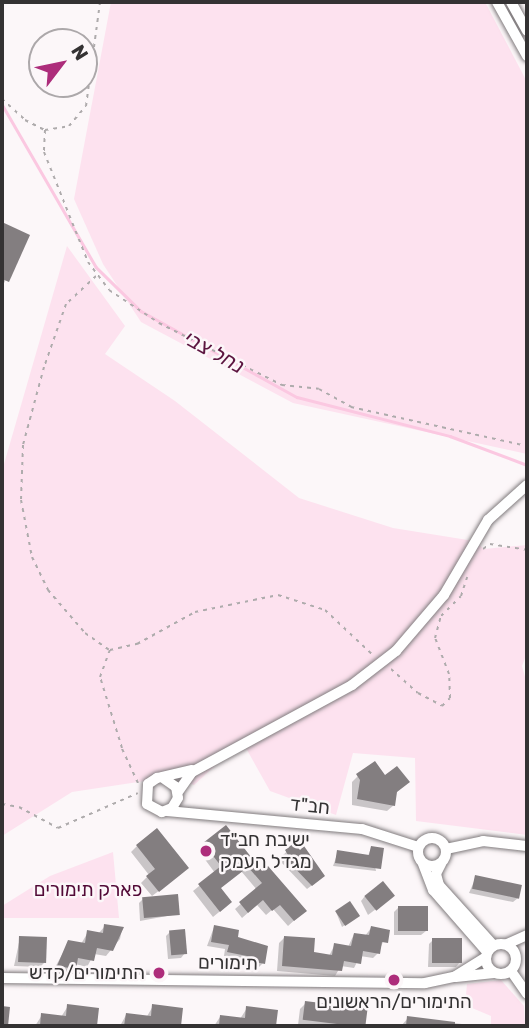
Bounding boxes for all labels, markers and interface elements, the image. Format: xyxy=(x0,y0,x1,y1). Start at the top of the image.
north arrow xyxy=(28,28,98,98)
text: N xyxy=(66,41,93,65)
water label: נחל צבי xyxy=(179,325,249,379)
street label: חב"ד xyxy=(289,793,331,819)
place label: ישיבת חב"ד מגדל העמק xyxy=(220,829,312,873)
marker: ישיבת חב"ד מגדל העמק xyxy=(198,843,214,859)
park label: פארק תימורים xyxy=(34,879,142,901)
street label: תימורים xyxy=(198,951,258,975)
place label: התימורים/קדש xyxy=(29,962,145,984)
marker: התימורים/קדש xyxy=(151,965,167,981)
marker: התימורים/הראשונים xyxy=(386,972,402,988)
place label: התימורים/הראשונים xyxy=(316,991,472,1013)

